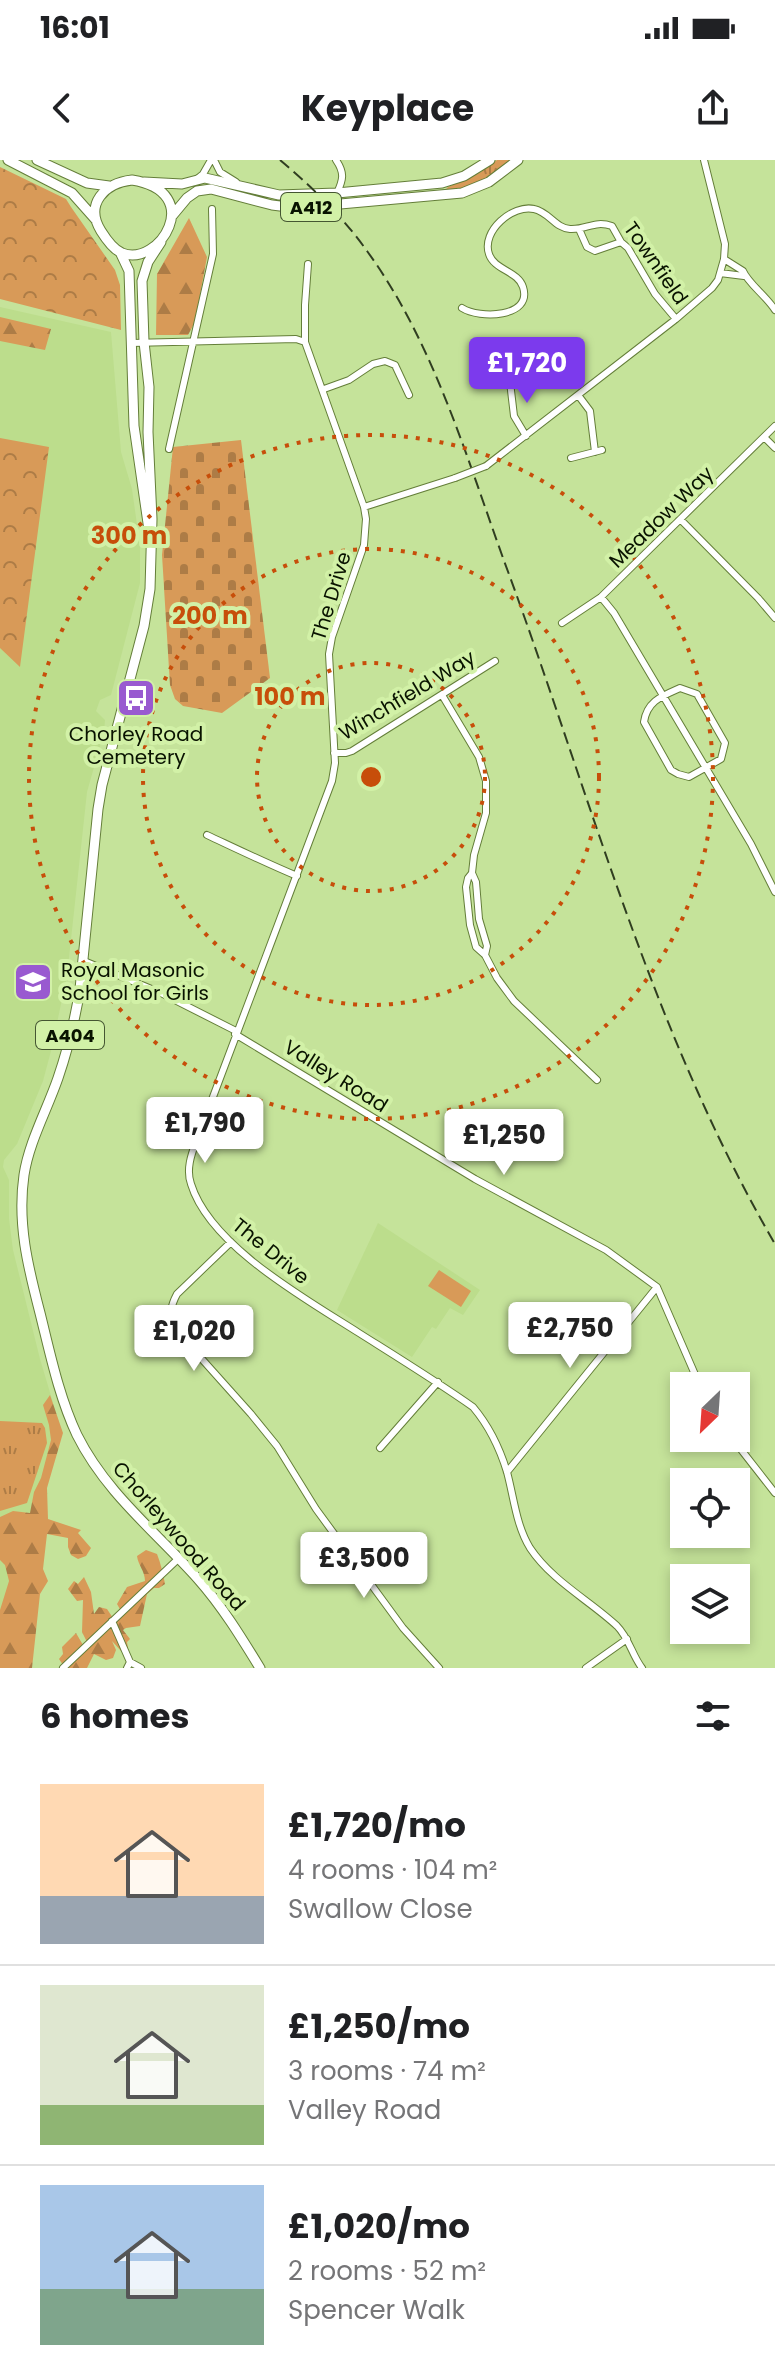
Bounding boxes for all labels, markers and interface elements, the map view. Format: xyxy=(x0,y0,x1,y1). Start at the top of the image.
text: 16:01 xyxy=(40,6,110,49)
text: Keyplace xyxy=(301,83,474,134)
icon: back xyxy=(40,86,84,130)
icon: share xyxy=(691,86,735,130)
road number: A412 xyxy=(281,193,341,221)
street label: Townfield xyxy=(617,216,695,310)
pin: £1,720 xyxy=(462,337,592,405)
text: £1,720 xyxy=(487,345,567,381)
street label: Meadow Way xyxy=(603,460,719,574)
text: 300 m xyxy=(91,519,167,552)
street label: The Drive xyxy=(304,548,358,644)
text: 200 m xyxy=(172,599,248,632)
street label: Winchfield Way xyxy=(334,643,480,747)
bus stop icon: Chorley Road Cemetery xyxy=(115,677,157,719)
text: 100 m xyxy=(255,680,325,713)
place label: Chorley Road Cemetery xyxy=(69,720,203,771)
centre of rings xyxy=(357,763,385,791)
place label: Royal Masonic School for Girls xyxy=(61,956,209,1007)
school or university icon: Royal Masonic School for Girls xyxy=(12,961,54,1003)
road number: A404 xyxy=(36,1021,104,1049)
street label: Valley Road xyxy=(279,1033,393,1119)
pin: £1,790 xyxy=(140,1097,270,1165)
text: £1,790 xyxy=(164,1105,246,1141)
pin: £1,250 xyxy=(439,1109,569,1177)
text: £1,250 xyxy=(462,1117,546,1153)
street label: The Drive xyxy=(227,1211,315,1291)
pin: £2,750 xyxy=(505,1302,635,1370)
pin: £1,020 xyxy=(129,1305,259,1373)
text: £2,750 xyxy=(526,1310,614,1346)
text: £1,020 xyxy=(152,1313,236,1349)
north arrow xyxy=(670,1372,750,1452)
map controls xyxy=(670,1372,750,1644)
street label: Chorleywood Road xyxy=(106,1455,252,1617)
button: locate xyxy=(670,1468,750,1548)
pin: £3,500 xyxy=(299,1532,429,1600)
text: £3,500 xyxy=(318,1540,410,1576)
button: layers xyxy=(670,1564,750,1644)
text: 6 homes xyxy=(40,1692,189,1740)
icon: filters xyxy=(691,1694,735,1738)
text: £1,720/mo xyxy=(288,1801,466,1849)
icon: home xyxy=(104,1816,200,1912)
text: 4 rooms · 104 m² xyxy=(288,1852,497,1888)
text: Swallow Close xyxy=(288,1891,473,1927)
text: £1,250/mo xyxy=(288,2002,470,2050)
icon: home xyxy=(104,2017,200,2113)
text: 3 rooms · 74 m² xyxy=(288,2053,486,2089)
text: Valley Road xyxy=(288,2092,441,2128)
text: £1,020/mo xyxy=(288,2202,470,2250)
icon: home xyxy=(104,2217,200,2313)
text: 2 rooms · 52 m² xyxy=(288,2253,486,2289)
text: Spencer Walk xyxy=(288,2292,465,2328)

